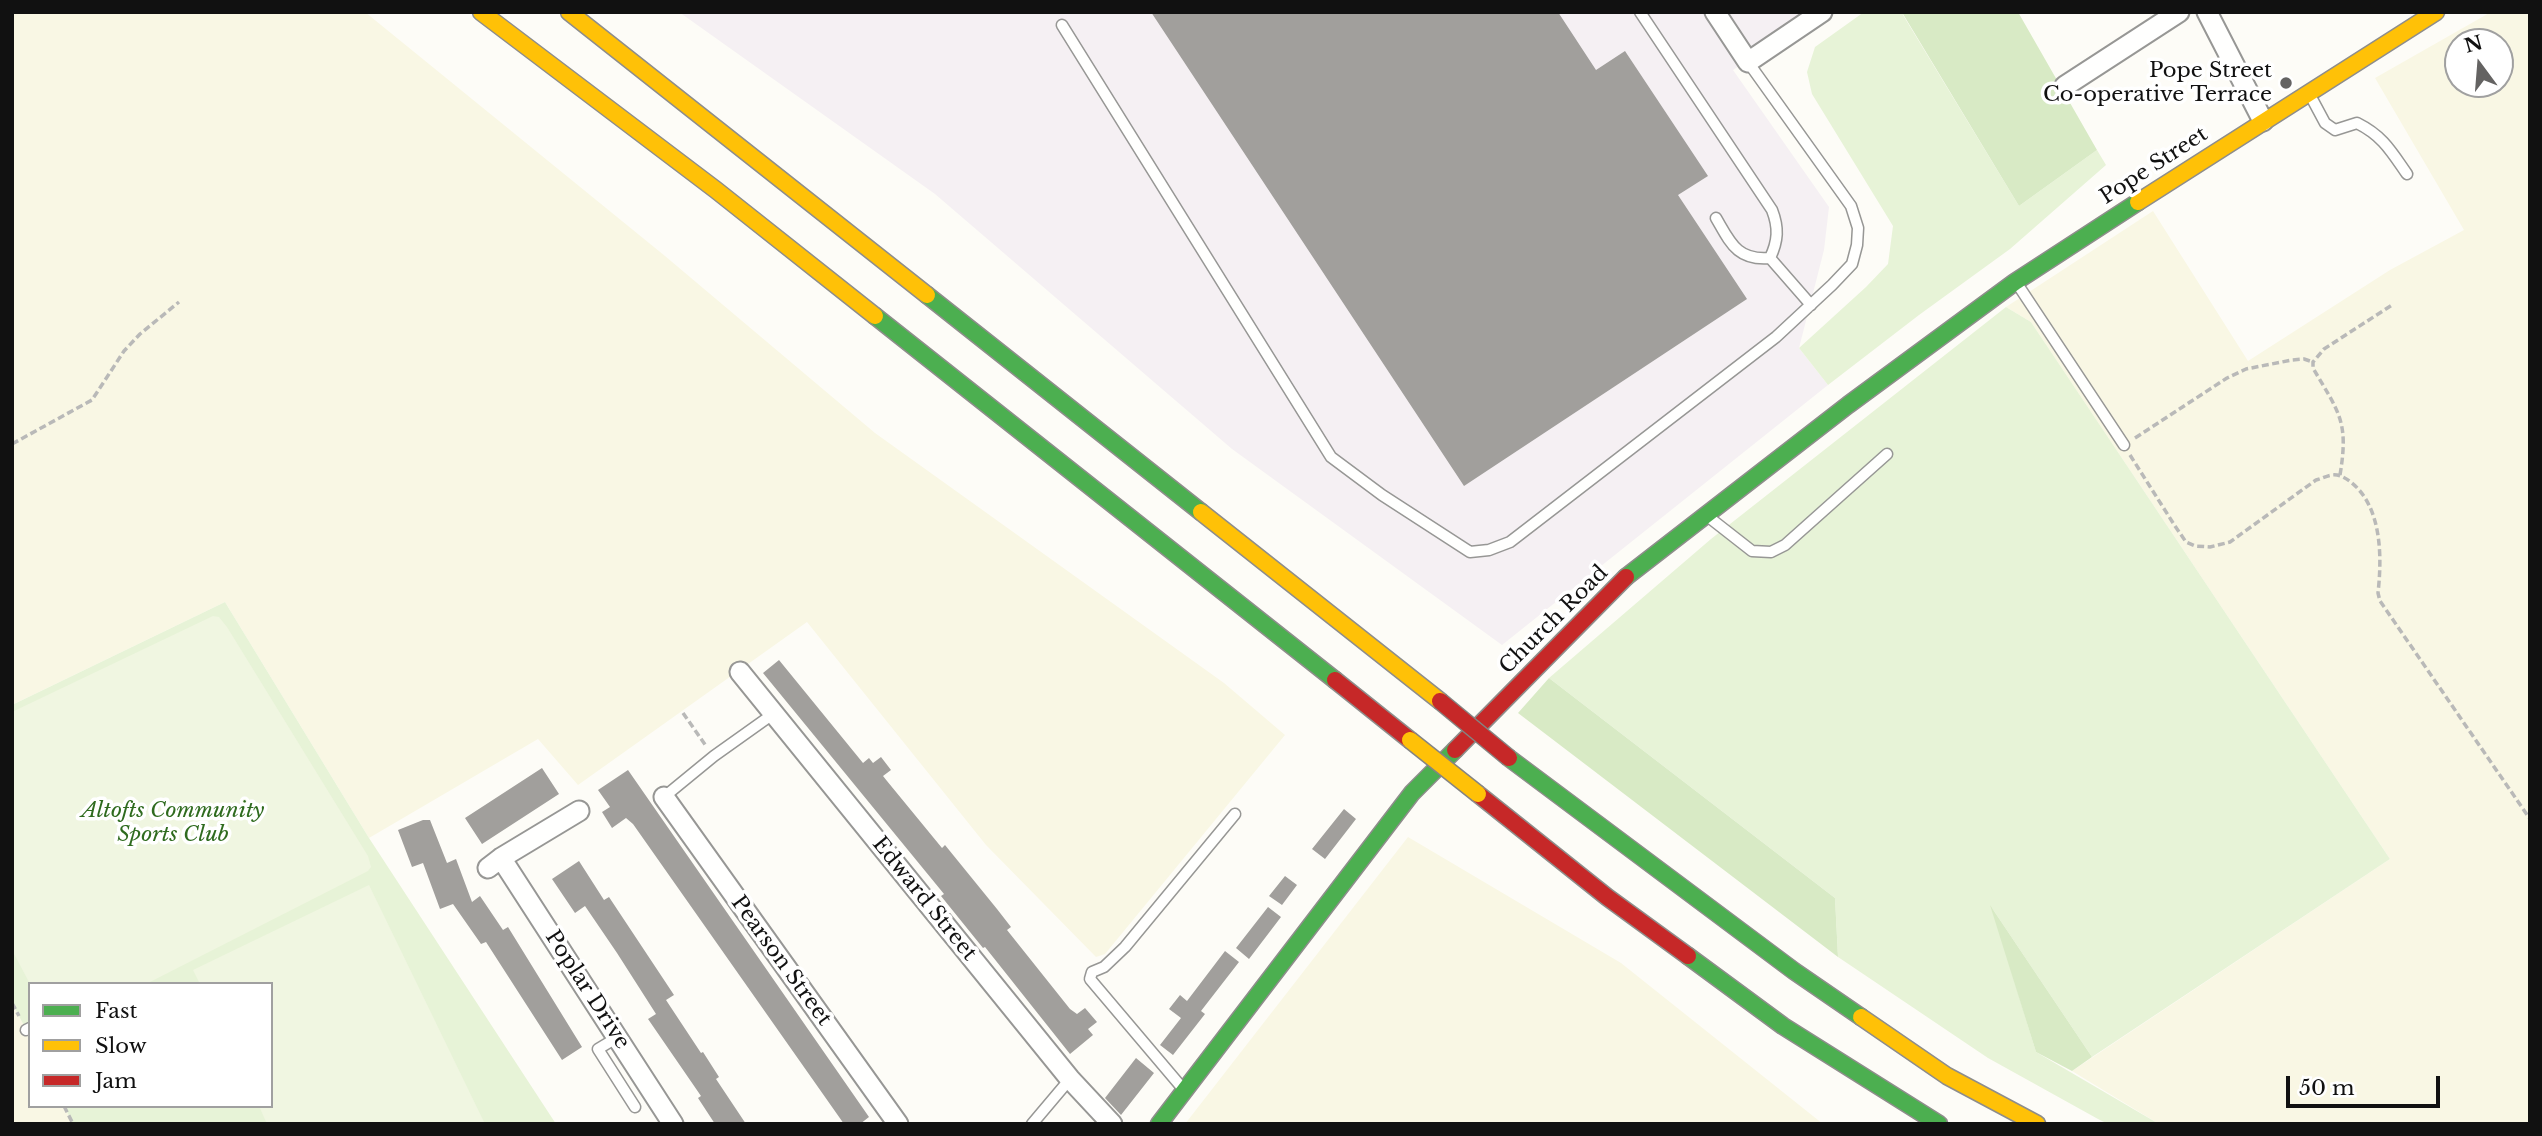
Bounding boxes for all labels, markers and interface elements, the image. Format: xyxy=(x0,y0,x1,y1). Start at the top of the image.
north arrow xyxy=(2444,28,2514,98)
text: N xyxy=(2462,31,2485,58)
place label: Pope Street Co-operative Terrace xyxy=(2043,58,2272,108)
marker: Pope Street Co-operative Terrace xyxy=(2278,75,2294,91)
street label: Pope Street xyxy=(2096,122,2212,210)
street label: Church Road xyxy=(1495,561,1613,679)
park label: Altofts Community Sports Club xyxy=(82,798,264,848)
street label: Edward Street xyxy=(866,832,982,966)
street label: Pearson Street xyxy=(725,891,837,1031)
street label: Poplar Drive xyxy=(539,926,635,1054)
legend xyxy=(28,982,273,1108)
text: Fast xyxy=(95,998,137,1024)
text: Slow xyxy=(95,1033,147,1059)
scale bar xyxy=(2290,1062,2444,1106)
text: Jam xyxy=(95,1068,137,1094)
text: 50 m xyxy=(2299,1075,2354,1101)

